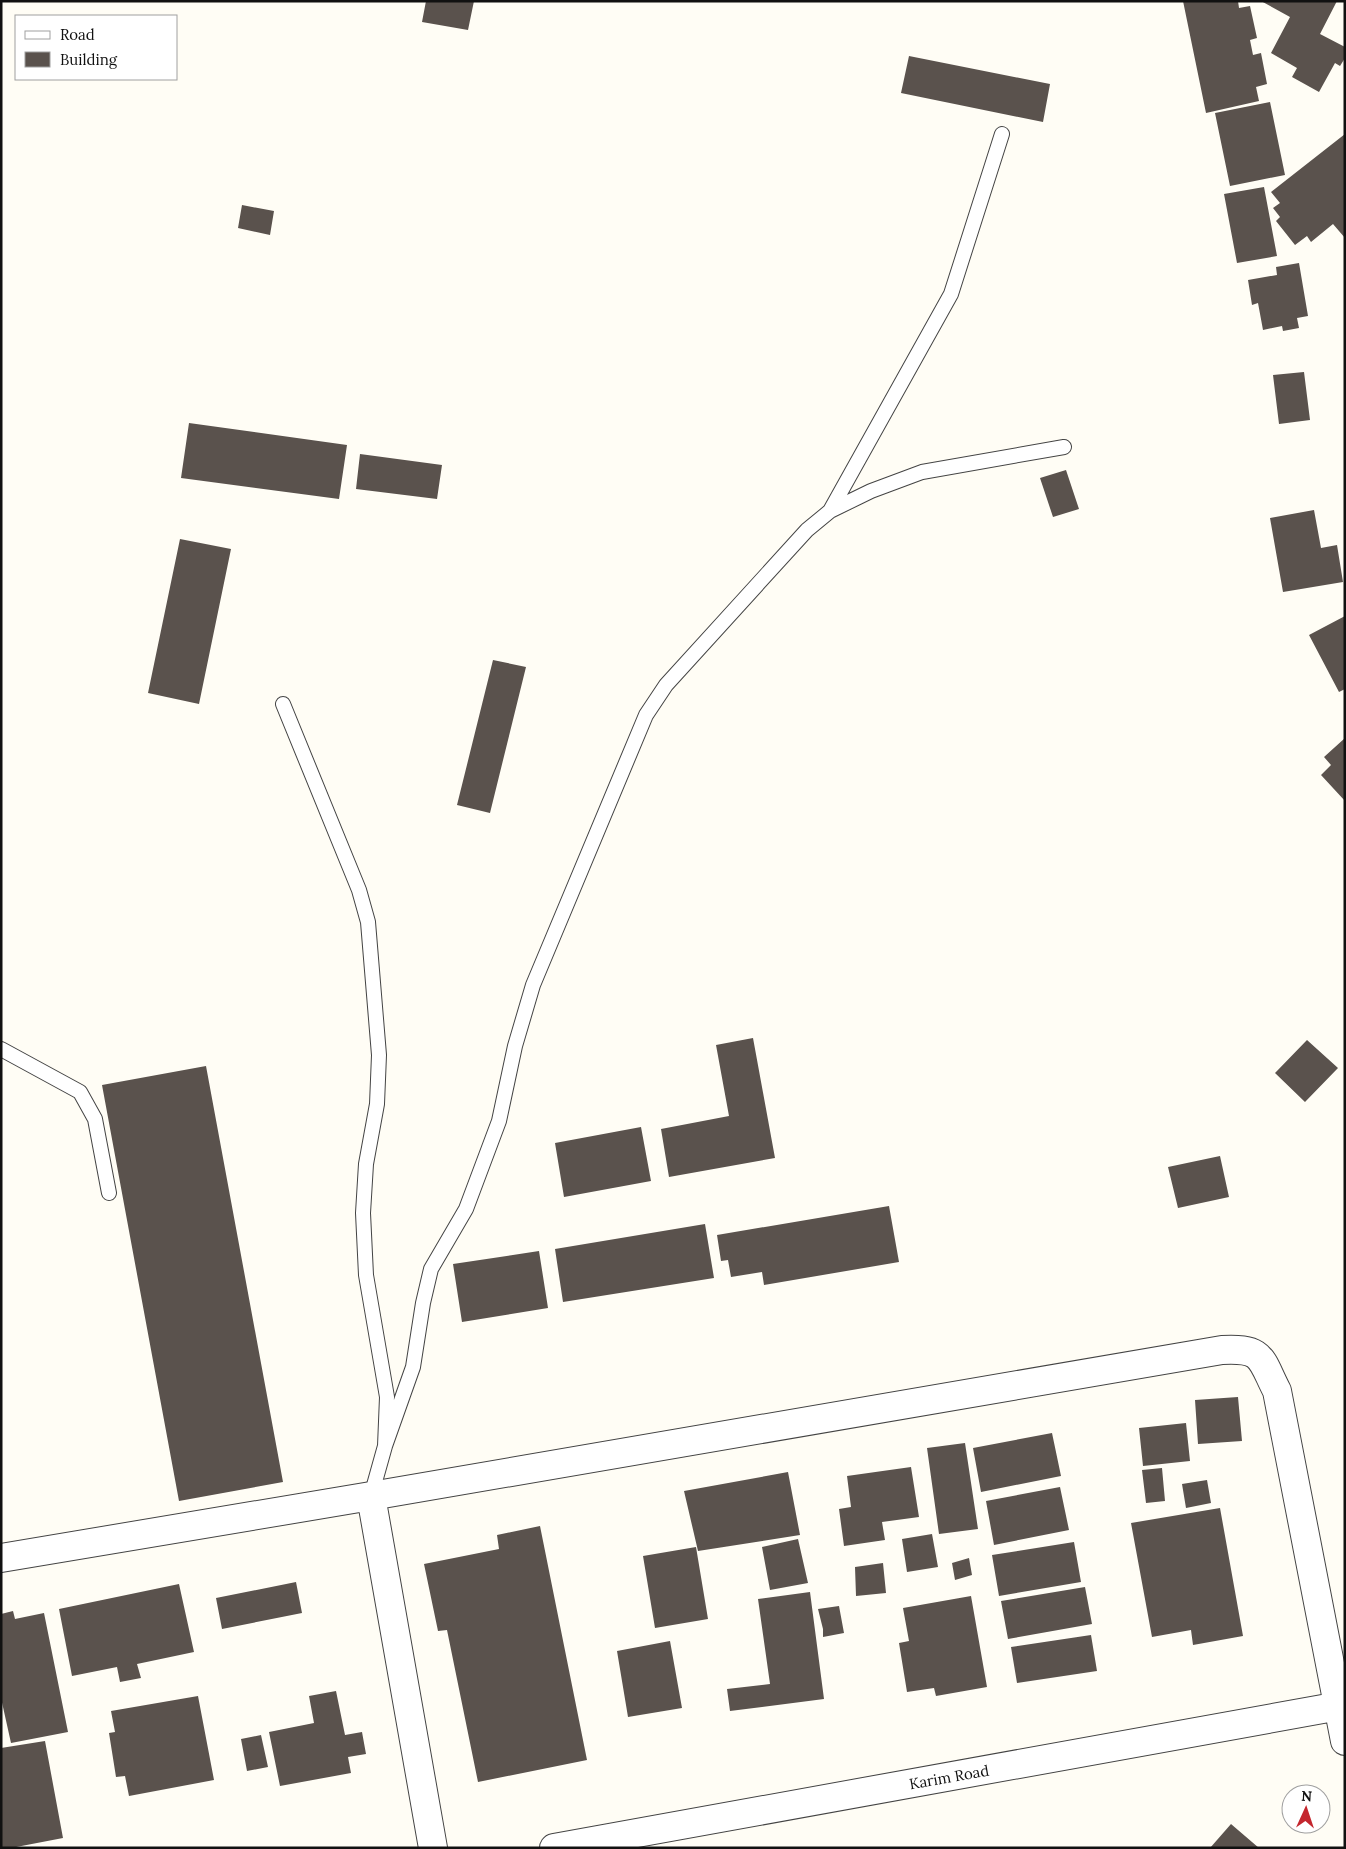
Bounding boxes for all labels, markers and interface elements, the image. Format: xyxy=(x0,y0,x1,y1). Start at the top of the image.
legend xyxy=(15,15,178,80)
text: Road xyxy=(60,25,95,44)
text: Building xyxy=(60,50,118,69)
street label: Karim Road xyxy=(908,1761,990,1793)
north arrow xyxy=(1281,1784,1331,1834)
text: N xyxy=(1301,1787,1313,1805)

